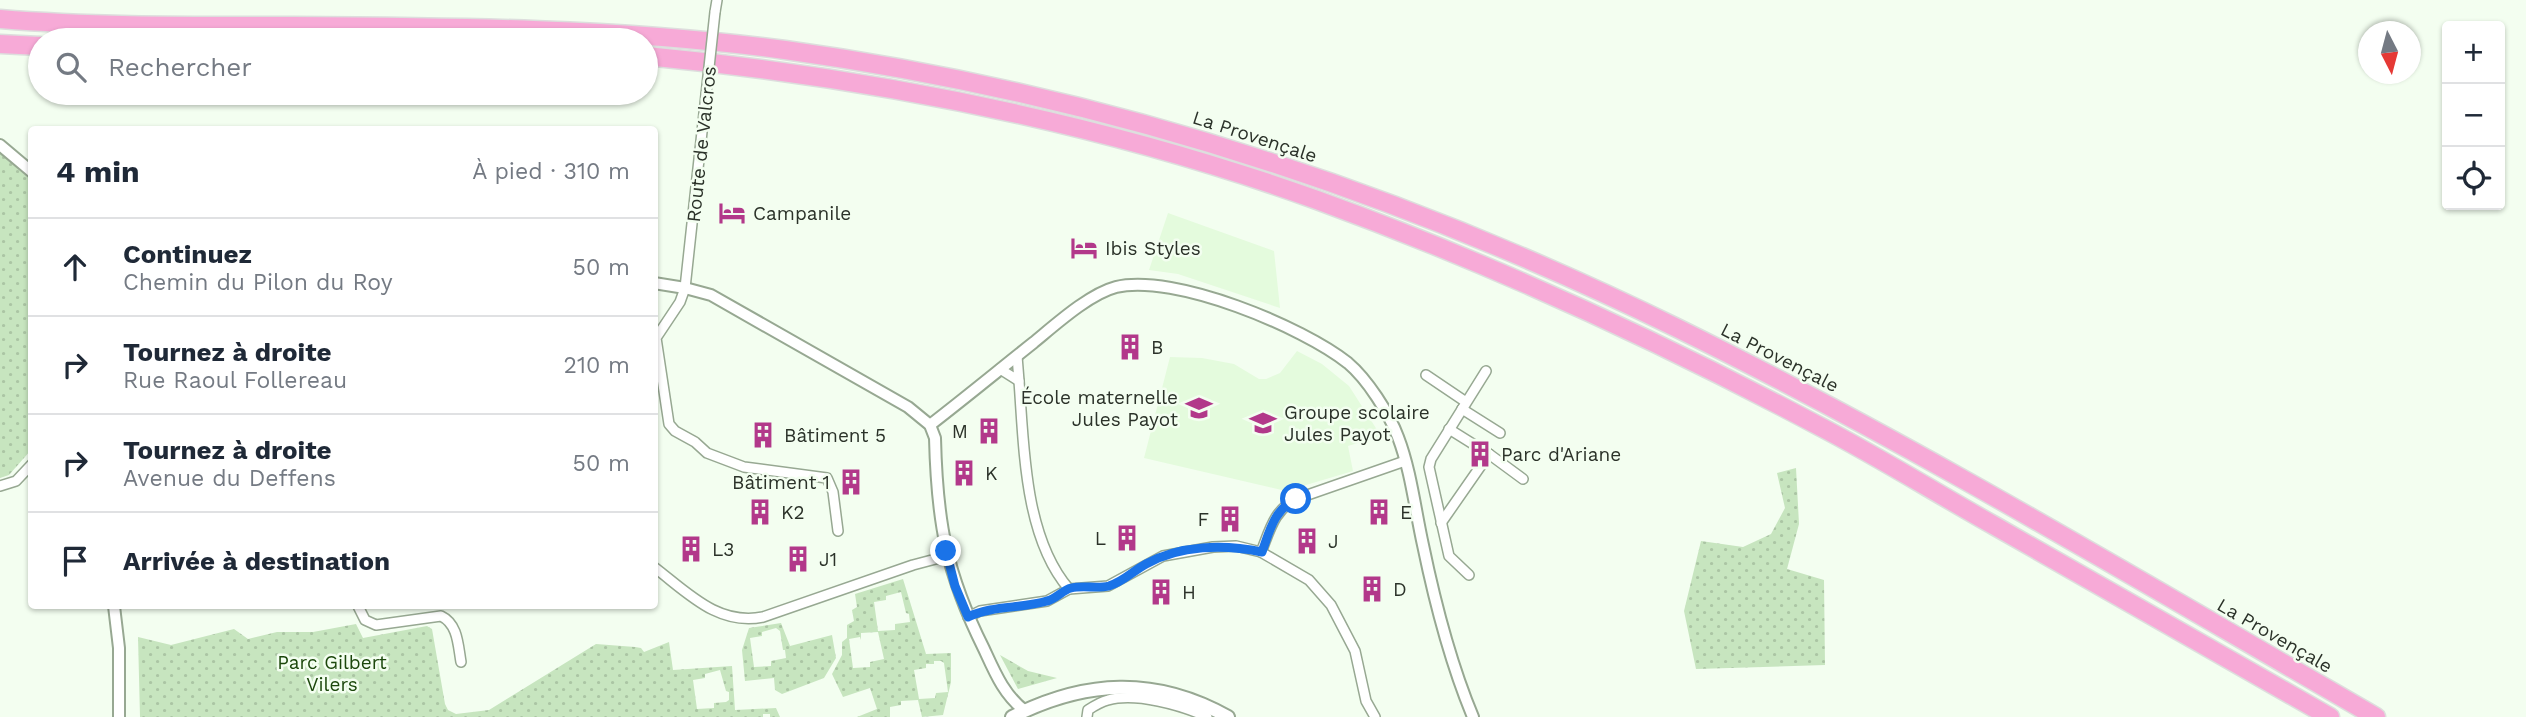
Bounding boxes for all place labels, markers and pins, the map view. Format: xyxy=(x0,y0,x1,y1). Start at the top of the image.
hotel icon: Campanile xyxy=(717,198,747,228)
place label: Campanile xyxy=(753,202,851,225)
hotel icon: Ibis Styles xyxy=(1069,233,1099,263)
place label: Ibis Styles xyxy=(1105,237,1201,260)
building icon: B xyxy=(1115,332,1145,362)
place label: B xyxy=(1151,336,1163,359)
place label: École maternelle Jules Payot xyxy=(1020,386,1178,431)
school or university icon: École maternelle Jules Payot xyxy=(1184,393,1214,423)
place label: Groupe scolaire Jules Payot xyxy=(1284,401,1430,446)
school or university icon: Groupe scolaire Jules Payot xyxy=(1248,408,1278,438)
building icon: M xyxy=(974,416,1004,446)
building icon: Bâtiment 5 xyxy=(748,420,778,450)
place label: M xyxy=(952,420,968,443)
place label: Bâtiment 5 xyxy=(784,424,886,447)
building icon: Parc d'Ariane xyxy=(1465,439,1495,469)
place label: Parc d'Ariane xyxy=(1501,443,1621,466)
building icon: K xyxy=(949,458,979,488)
place label: K xyxy=(985,462,997,485)
building icon: Bâtiment 1 xyxy=(836,467,866,497)
place label: Bâtiment 1 xyxy=(732,471,830,494)
building icon: K2 xyxy=(745,497,775,527)
building icon: E xyxy=(1364,497,1394,527)
place label: K2 xyxy=(781,501,805,524)
place label: E xyxy=(1400,501,1412,524)
building icon: F xyxy=(1215,504,1245,534)
place label: F xyxy=(1197,508,1209,531)
building icon: L xyxy=(1112,523,1142,553)
building icon: J xyxy=(1292,526,1322,556)
place label: L xyxy=(1095,527,1106,550)
place label: J xyxy=(1328,530,1339,553)
building icon: L3 xyxy=(676,534,706,564)
place label: L3 xyxy=(712,538,734,561)
building icon: J1 xyxy=(783,544,813,574)
place label: J1 xyxy=(819,548,837,571)
building icon: D xyxy=(1357,574,1387,604)
building icon: H xyxy=(1146,577,1176,607)
place label: D xyxy=(1393,578,1407,601)
place label: H xyxy=(1182,581,1196,604)

